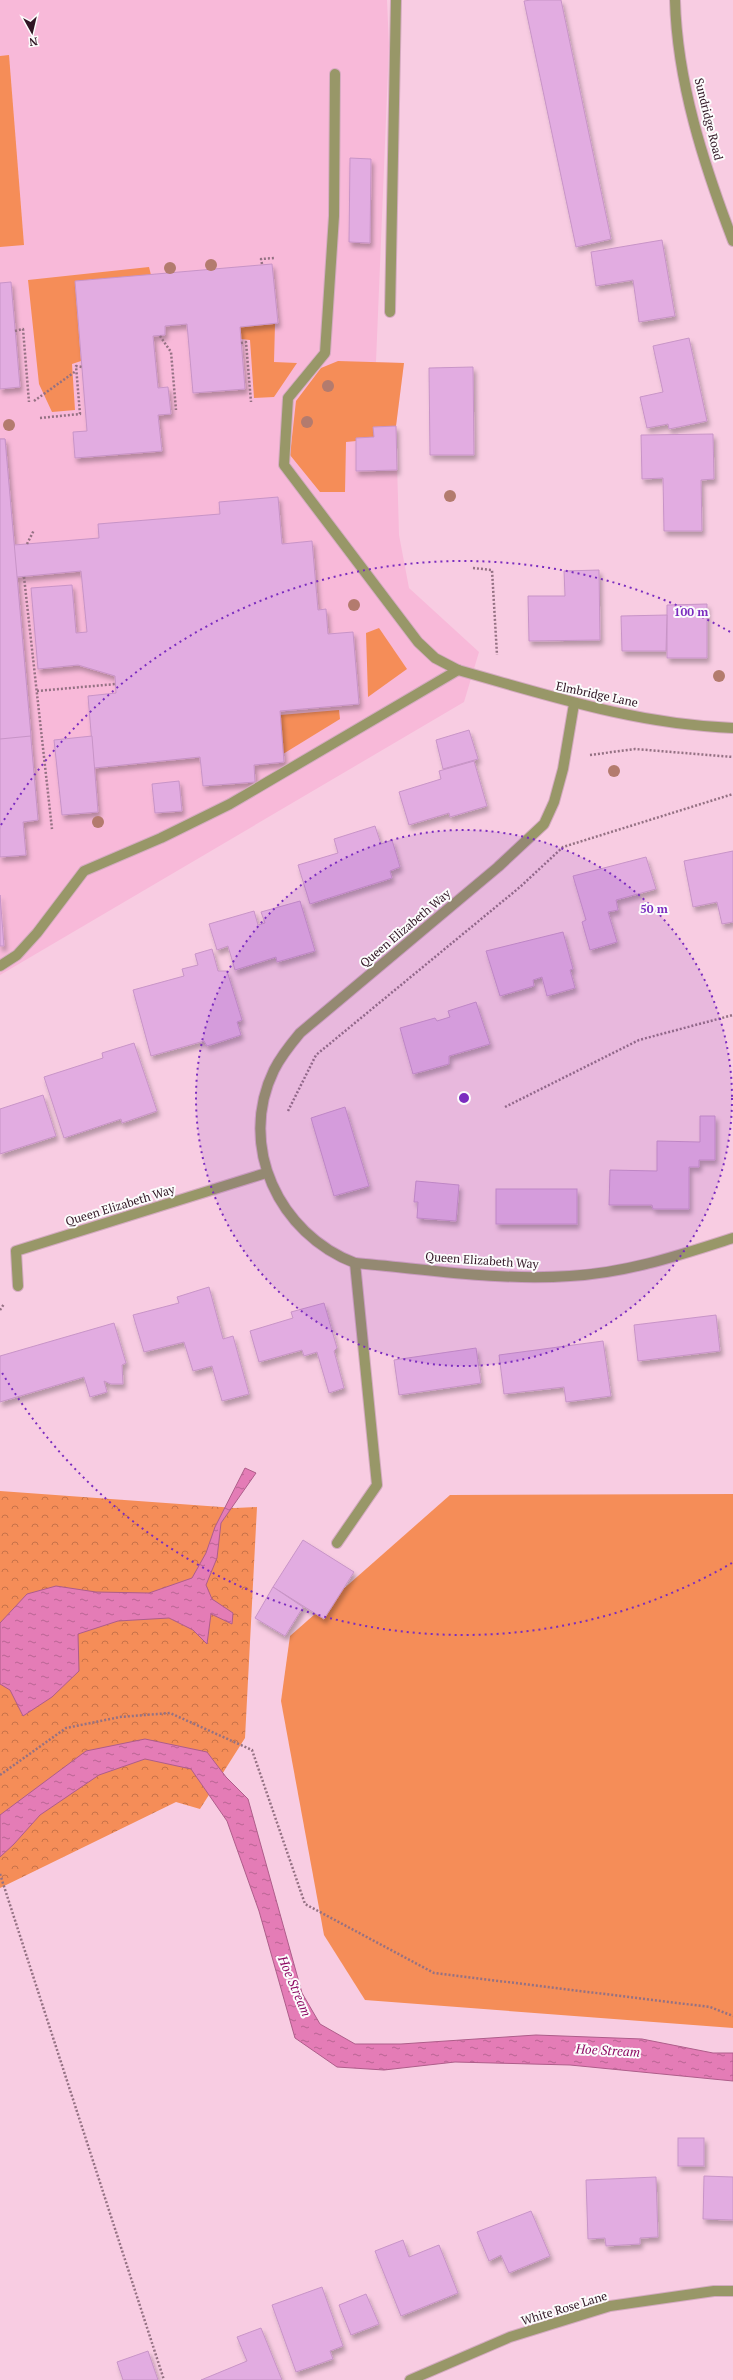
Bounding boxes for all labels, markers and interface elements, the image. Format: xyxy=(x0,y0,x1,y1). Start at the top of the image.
north arrow xyxy=(12,12,52,52)
text: N xyxy=(28,34,38,50)
street label: Sundridge Road xyxy=(692,76,727,162)
text: 100 m xyxy=(674,604,708,619)
street label: Elmbridge Lane xyxy=(555,678,639,710)
street label: Queen Elizabeth Way xyxy=(357,885,454,970)
text: 50 m xyxy=(640,901,668,916)
centre of rings xyxy=(457,1091,471,1105)
street label: Queen Elizabeth Way xyxy=(64,1181,177,1229)
street label: Queen Elizabeth Way xyxy=(425,1249,540,1272)
water label: Hoe Stream xyxy=(274,1952,316,2019)
water label: Hoe Stream xyxy=(574,2039,641,2061)
street label: White Rose Lane xyxy=(519,2288,609,2328)

